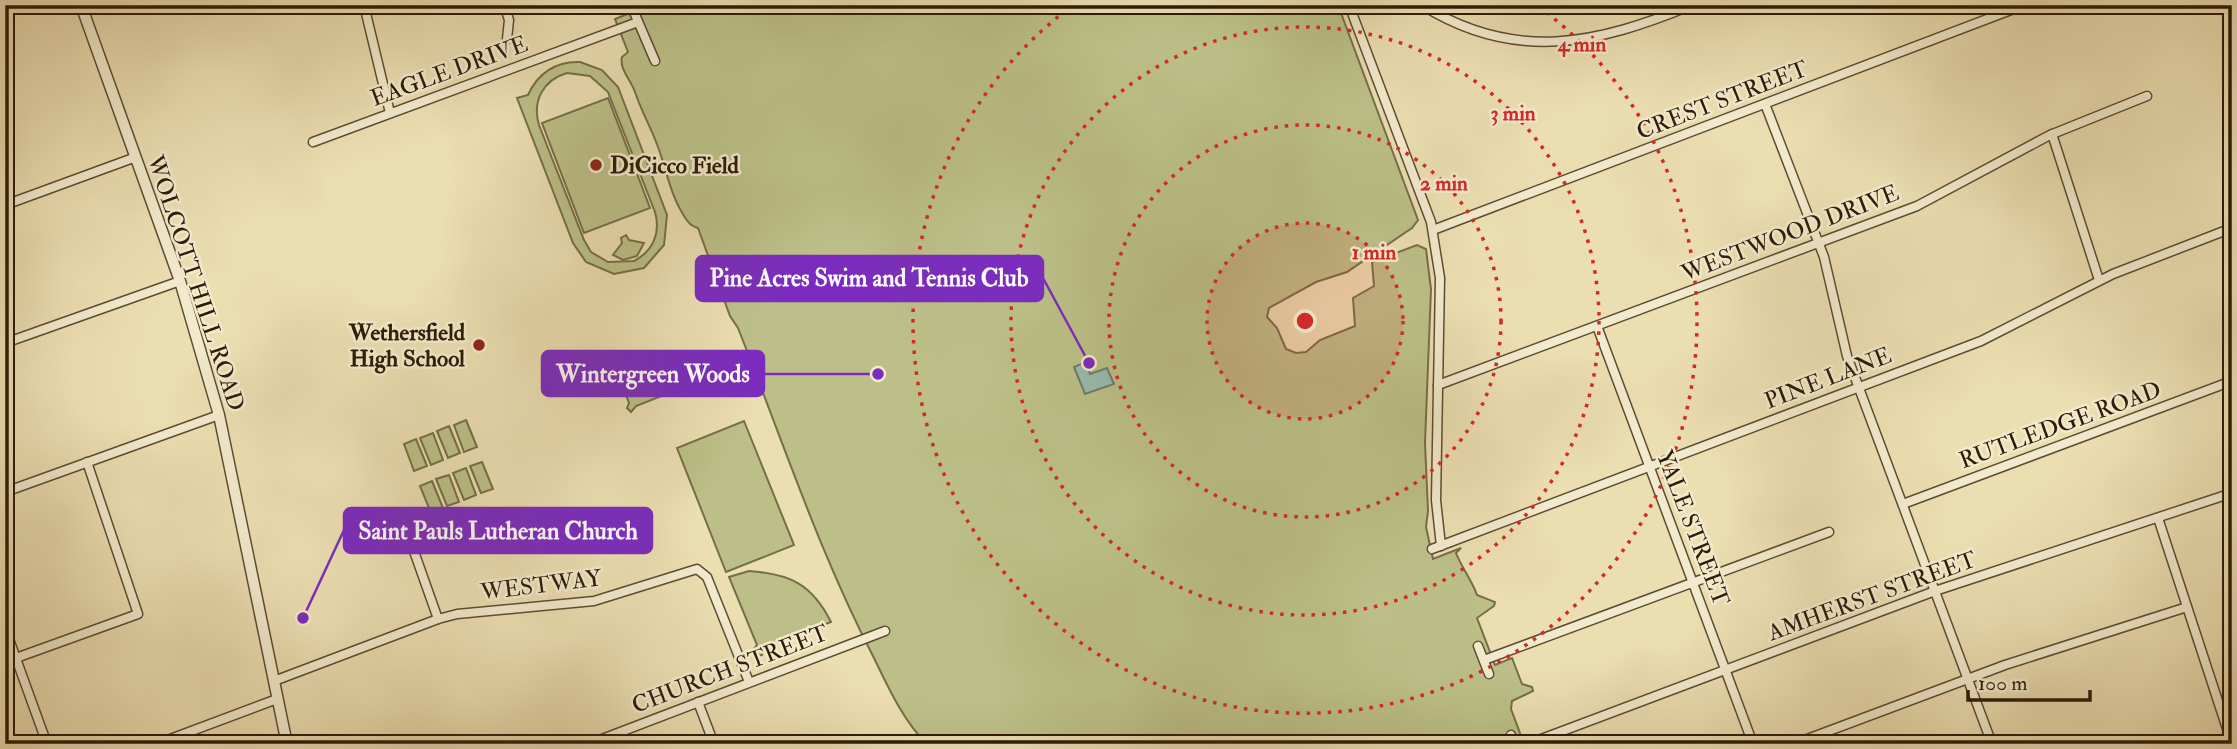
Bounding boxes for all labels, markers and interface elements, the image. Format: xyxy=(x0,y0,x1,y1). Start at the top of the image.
street label: EAGLE DRIVE xyxy=(366,29,532,113)
text: 4 min xyxy=(1557,31,1606,58)
street label: CREST STREET xyxy=(1632,54,1812,146)
text: 3 min xyxy=(1490,100,1536,127)
street label: WOLCOTT HILL ROAD xyxy=(141,151,251,415)
place label: DiCicco Field xyxy=(610,151,739,180)
marker: DiCicco Field xyxy=(588,157,604,173)
text: 2 min xyxy=(1420,170,1468,197)
street label: WESTWOOD DRIVE xyxy=(1676,178,1903,288)
text: 1 min xyxy=(1352,239,1396,266)
callout: Pine Acres Swim and Tennis Club xyxy=(696,256,1043,301)
text: Pine Acres Swim and Tennis Club xyxy=(710,263,1029,294)
centre of rings xyxy=(1293,309,1317,333)
place label: Wethersfield High School xyxy=(348,318,466,374)
marker: Wethersfield High School xyxy=(471,337,487,353)
street label: PINE LANE xyxy=(1760,341,1896,415)
callout: Wintergreen Woods xyxy=(542,351,764,396)
text: Wintergreen Woods xyxy=(555,359,750,390)
street label: RUTLEDGE ROAD xyxy=(1955,375,2165,475)
street label: YALE STREET xyxy=(1650,446,1736,610)
callout: Saint Pauls Lutheran Church xyxy=(344,508,652,553)
text: Saint Pauls Lutheran Church xyxy=(358,516,638,547)
street label: AMHERST STREET xyxy=(1763,545,1980,648)
street label: WESTWAY xyxy=(478,563,604,607)
street label: CHURCH STREET xyxy=(628,618,832,720)
scale bar xyxy=(1968,658,2090,702)
text: 100 m xyxy=(1978,670,2028,697)

